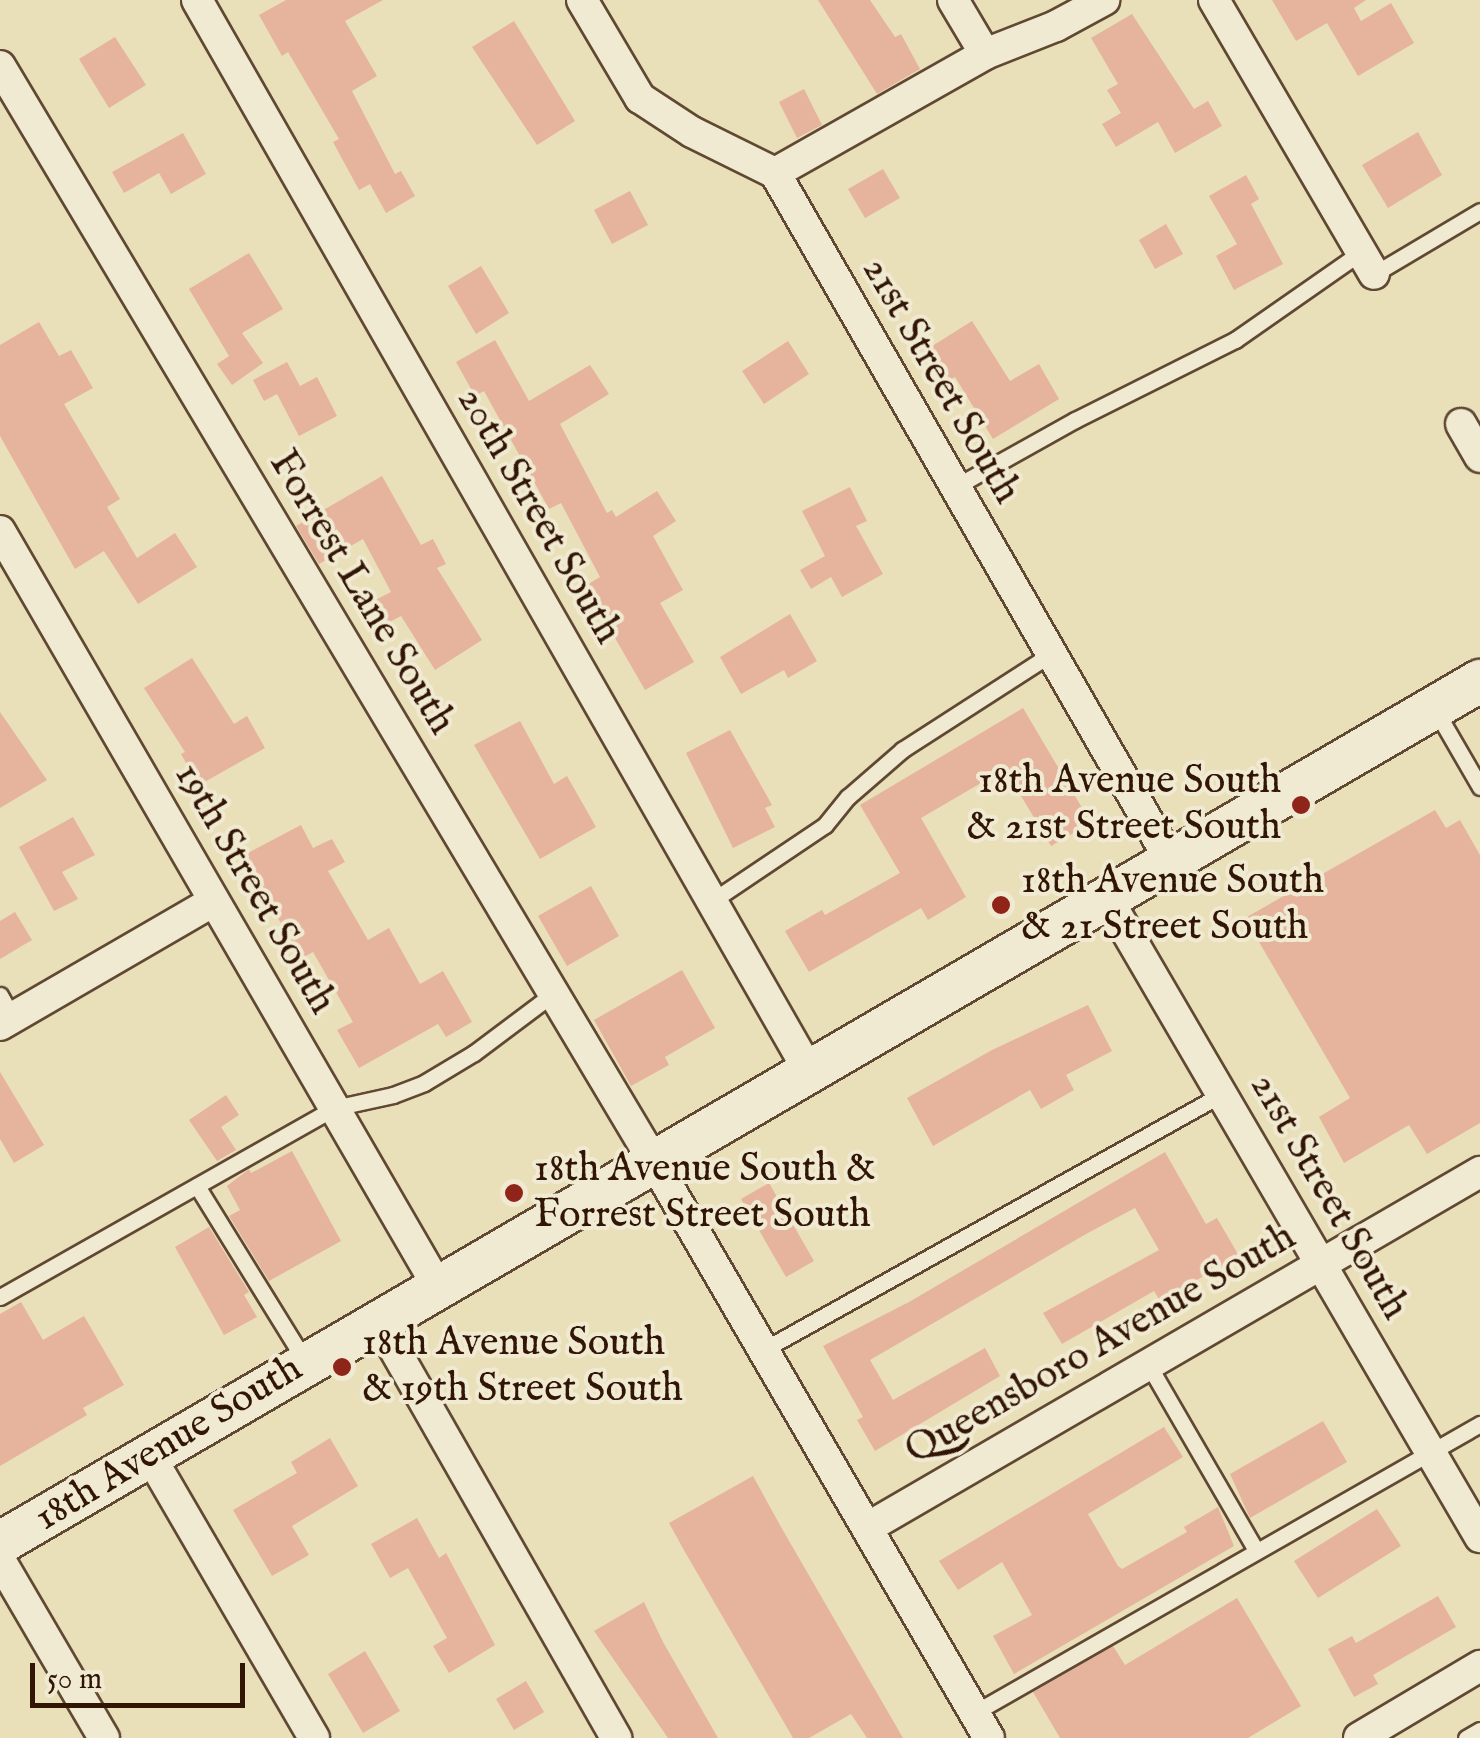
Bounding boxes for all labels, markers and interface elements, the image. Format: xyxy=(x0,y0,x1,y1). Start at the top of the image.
street label: 21st Street South xyxy=(850,249,1030,513)
street label: 20th Street South xyxy=(445,379,631,653)
street label: Forrest Lane South xyxy=(257,442,465,744)
street label: 19th Street South xyxy=(163,755,345,1023)
place label: 18th Avenue South & 21st Street South xyxy=(966,758,1281,852)
marker: 18th Avenue South & 21st Street South xyxy=(1290,794,1312,816)
place label: 18th Avenue South & 21 Street South xyxy=(1021,858,1324,952)
marker: 18th Avenue South & 21 Street South xyxy=(990,894,1012,916)
street label: 21st Street South xyxy=(1238,1065,1418,1329)
place label: 18th Avenue South & Forrest Street South xyxy=(534,1146,876,1240)
marker: 18th Avenue South & Forrest Street South xyxy=(503,1182,525,1204)
street label: Queensboro Avenue South xyxy=(898,1214,1304,1476)
place label: 18th Avenue South & 19th Street South xyxy=(362,1320,683,1414)
street label: 18th Avenue South xyxy=(27,1345,311,1543)
marker: 18th Avenue South & 19th Street South xyxy=(331,1356,353,1378)
scale bar xyxy=(35,1643,250,1705)
text: 50 m xyxy=(47,1661,102,1699)

